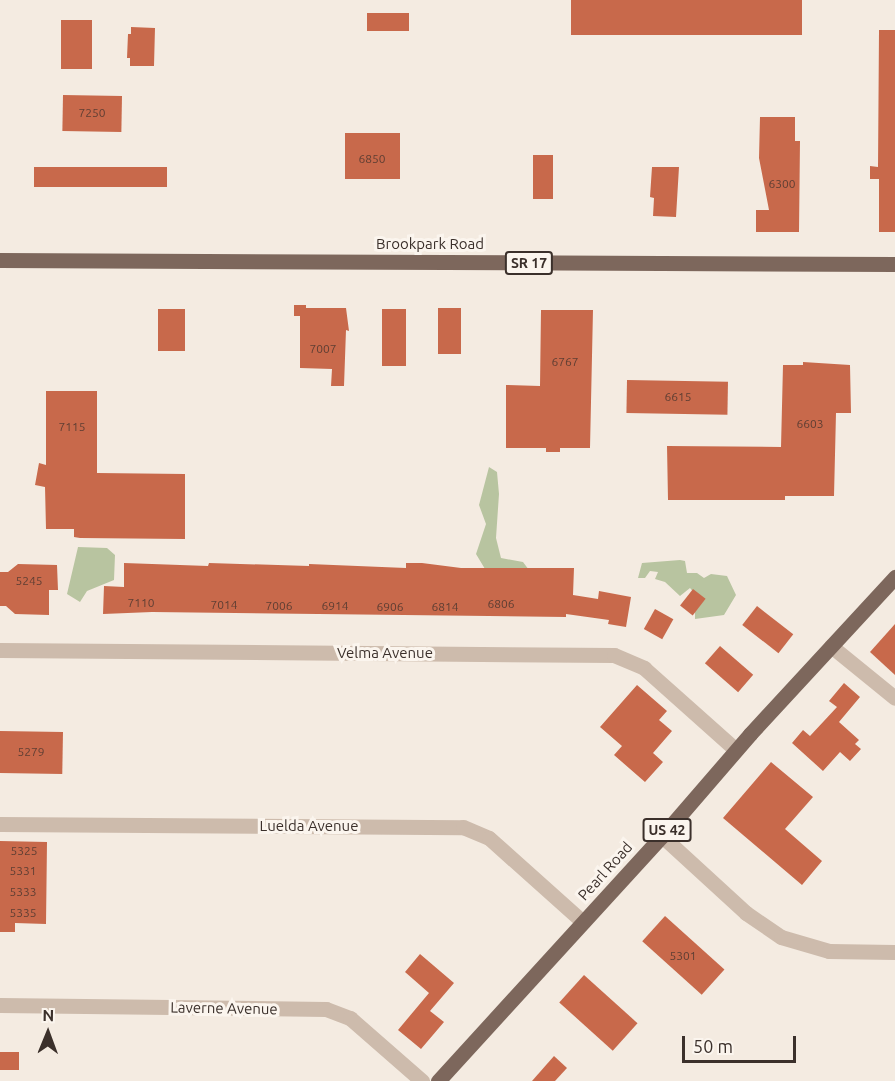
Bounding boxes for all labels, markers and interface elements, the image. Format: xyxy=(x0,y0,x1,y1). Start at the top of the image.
house number: 7250 xyxy=(78,106,106,120)
house number: 6850 xyxy=(358,152,386,166)
house number: 6300 xyxy=(768,177,796,191)
street label: Brookpark Road xyxy=(376,235,484,253)
road number: SR 17 xyxy=(504,252,554,274)
house number: 7007 xyxy=(309,342,337,356)
house number: 6767 xyxy=(551,355,579,369)
house number: 6615 xyxy=(664,390,692,404)
house number: 6603 xyxy=(796,417,824,431)
house number: 7115 xyxy=(58,420,86,434)
house number: 5245 xyxy=(15,574,43,588)
house number: 7110 xyxy=(127,596,155,610)
house number: 6806 xyxy=(487,597,515,611)
house number: 7014 xyxy=(210,598,238,612)
house number: 7006 xyxy=(265,599,293,613)
house number: 6914 xyxy=(321,599,349,613)
house number: 6906 xyxy=(376,600,404,614)
house number: 6814 xyxy=(431,600,459,614)
street label: Velma Avenue xyxy=(337,644,433,662)
house number: 5279 xyxy=(17,745,45,759)
street label: Luelda Avenue xyxy=(260,817,358,835)
road number: US 42 xyxy=(642,819,692,841)
street label: Pearl Road xyxy=(574,838,636,904)
house number: 5325 xyxy=(10,844,38,858)
house number: 5331 xyxy=(9,864,37,878)
house number: 5333 xyxy=(9,885,37,899)
house number: 5335 xyxy=(9,906,37,920)
house number: 5301 xyxy=(669,949,697,963)
street label: Laverne Avenue xyxy=(170,998,278,1018)
north arrow xyxy=(18,1003,78,1063)
text: N xyxy=(42,1006,54,1024)
scale bar xyxy=(685,1024,799,1062)
text: 50 m xyxy=(693,1036,733,1056)

